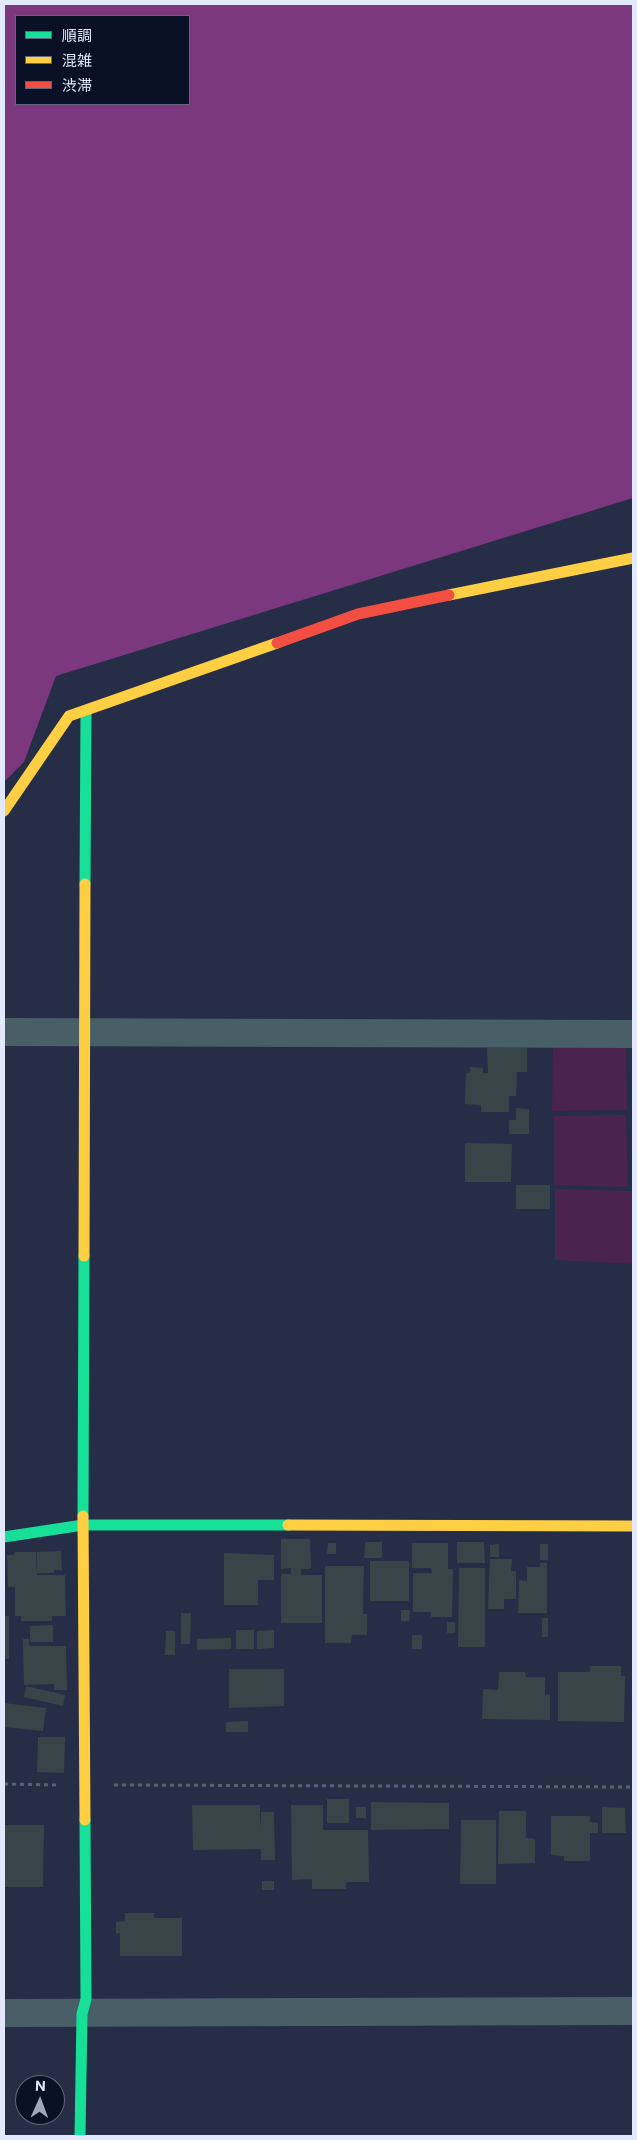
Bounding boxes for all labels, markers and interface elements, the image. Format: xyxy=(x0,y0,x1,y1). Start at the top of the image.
legend xyxy=(15,15,190,105)
text: 順調 xyxy=(62,27,92,44)
text: 混雑 xyxy=(62,52,92,69)
text: 渋滞 xyxy=(62,77,92,94)
north arrow xyxy=(15,2075,65,2125)
text: N xyxy=(35,2078,46,2094)

